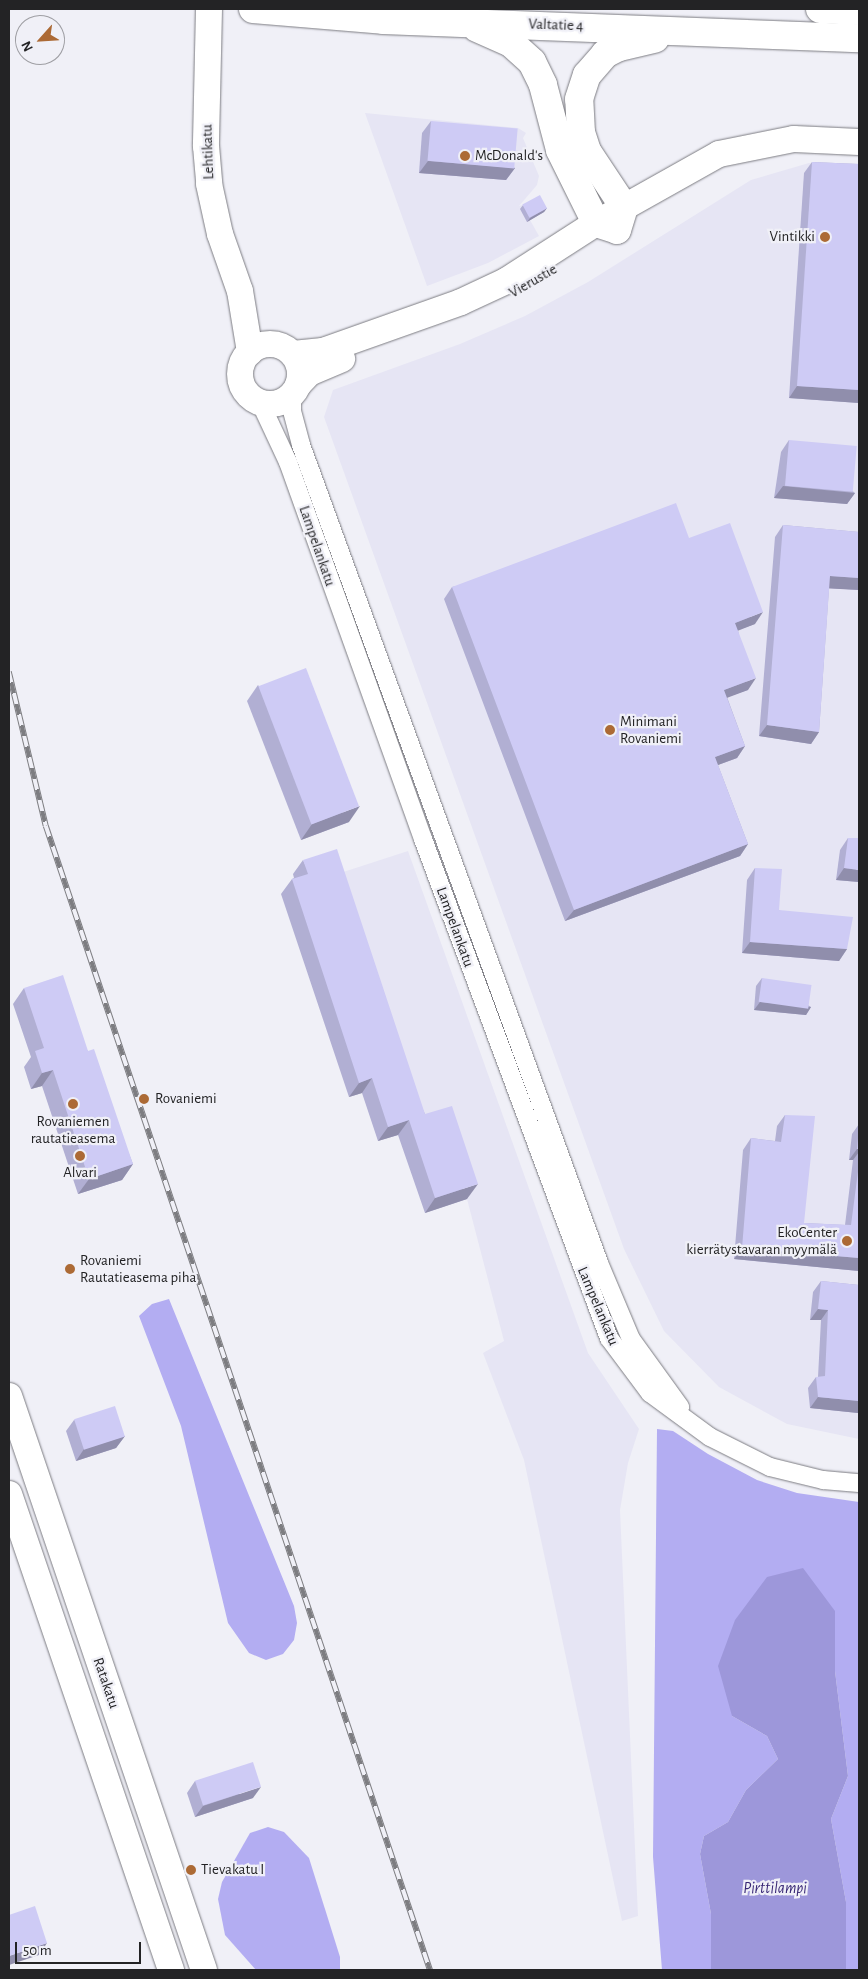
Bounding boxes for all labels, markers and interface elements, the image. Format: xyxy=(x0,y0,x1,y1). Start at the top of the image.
north arrow xyxy=(15,15,65,65)
street label: Valtatie 4 xyxy=(528,15,584,35)
text: N xyxy=(19,39,36,54)
street label: Lehtikatu xyxy=(198,124,218,180)
place label: McDonald's xyxy=(475,147,543,165)
marker: McDonald's xyxy=(459,150,471,162)
place label: Vintikki xyxy=(769,228,815,246)
marker: Vintikki xyxy=(819,231,831,243)
street label: Vierustie xyxy=(506,260,560,302)
street label: Lampelankatu xyxy=(295,503,339,589)
place label: Minimani Rovaniemi xyxy=(620,712,682,747)
marker: Minimani Rovaniemi xyxy=(604,724,616,736)
street label: Lampelankatu xyxy=(432,885,478,969)
place label: Rovaniemi xyxy=(155,1090,217,1108)
marker: Rovaniemi xyxy=(137,1092,151,1106)
marker: Rovaniemen rautatieasema xyxy=(67,1098,79,1110)
place label: Rovaniemen rautatieasema xyxy=(31,1112,115,1147)
marker: Alvari xyxy=(74,1150,86,1162)
place label: Alvari xyxy=(63,1164,97,1182)
place label: EkoCenter kierrätystavaran myymälä xyxy=(686,1223,837,1258)
marker: EkoCenter kierrätystavaran myymälä xyxy=(841,1235,853,1247)
place label: Rovaniemi Rautatieasema piha xyxy=(80,1251,196,1286)
marker: Rovaniemi Rautatieasema piha xyxy=(64,1263,76,1275)
street label: Lampelankatu xyxy=(573,1264,623,1348)
street label: Ratakatu xyxy=(89,1655,123,1711)
place label: Tievakatu I xyxy=(201,1861,264,1879)
marker: Tievakatu I xyxy=(185,1864,197,1876)
water label: Pirttilampi xyxy=(743,1878,807,1898)
scale bar xyxy=(18,1932,144,1964)
text: 50 m xyxy=(23,1943,52,1958)

